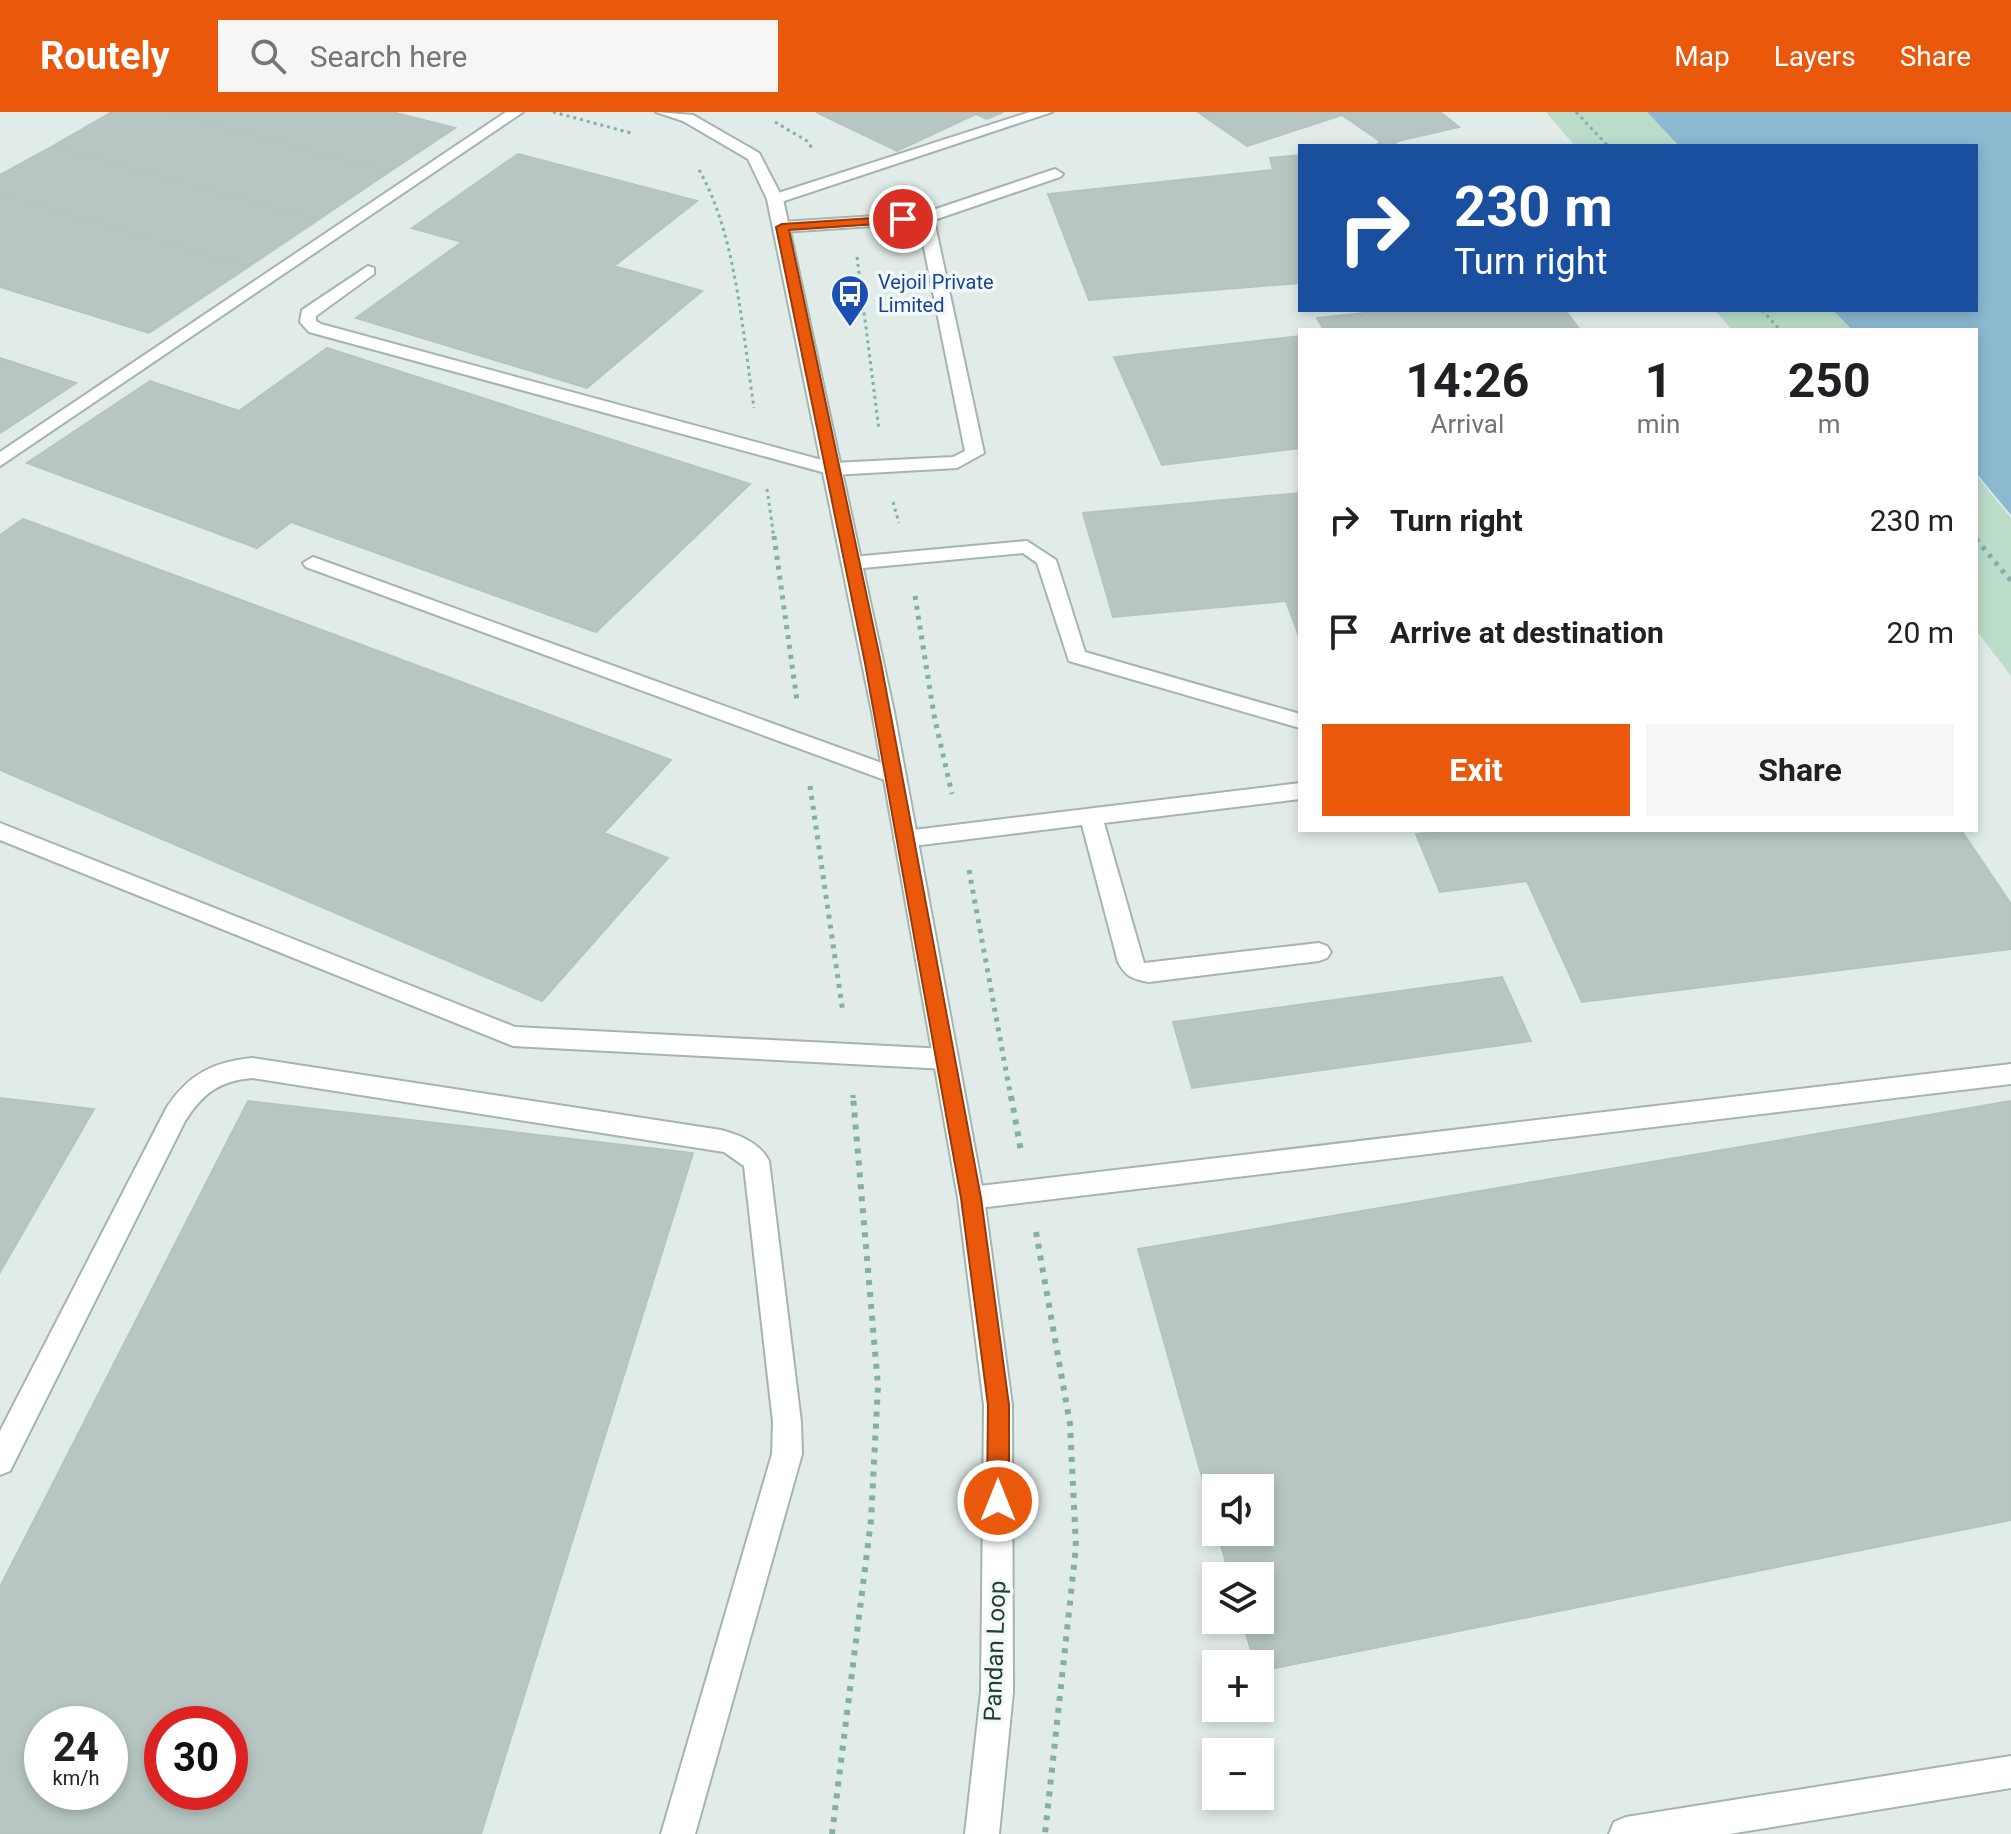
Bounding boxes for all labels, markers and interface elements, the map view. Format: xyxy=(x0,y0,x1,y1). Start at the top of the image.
search box xyxy=(218,20,778,92)
text: Routely xyxy=(40,34,170,78)
icon: search xyxy=(246,34,290,78)
text: Search here xyxy=(310,39,467,74)
text: Map xyxy=(1674,40,1730,73)
text: Layers xyxy=(1774,40,1856,73)
text: Share xyxy=(1900,40,1971,73)
text: 230 m xyxy=(1454,174,1613,240)
icon: right xyxy=(1322,176,1426,280)
pin xyxy=(869,185,937,253)
icon: arrive xyxy=(881,197,925,241)
text: Turn right xyxy=(1454,241,1607,283)
place label: Vejoil Private Limited xyxy=(878,270,994,317)
bus stop icon: Vejoil Private Limited xyxy=(829,273,871,328)
text: 14:26 xyxy=(1406,352,1529,409)
text: 1 xyxy=(1645,352,1672,409)
text: 250 xyxy=(1788,352,1870,409)
text: Arrival xyxy=(1431,409,1504,439)
text: min xyxy=(1637,409,1680,439)
text: m xyxy=(1818,409,1841,439)
icon: right xyxy=(1322,498,1366,542)
text: Turn right xyxy=(1390,503,1523,538)
text: 230 m xyxy=(1870,503,1954,538)
icon: arrive xyxy=(1322,610,1366,654)
text: Arrive at destination xyxy=(1390,615,1664,650)
text: 20 m xyxy=(1887,615,1954,650)
button: Exit xyxy=(1322,724,1630,816)
button: Share xyxy=(1646,724,1954,816)
position arrow xyxy=(956,1459,1040,1543)
map controls xyxy=(1202,1474,1274,1810)
button: sound xyxy=(1202,1474,1274,1546)
button: layers xyxy=(1202,1562,1274,1634)
street label: Pandan Loop xyxy=(979,1580,1011,1722)
button: + xyxy=(1202,1650,1274,1722)
speed limit sign: 30 xyxy=(144,1706,248,1810)
text: 24 xyxy=(53,1724,99,1771)
button: − xyxy=(1202,1738,1274,1810)
text: km/h xyxy=(53,1766,99,1790)

